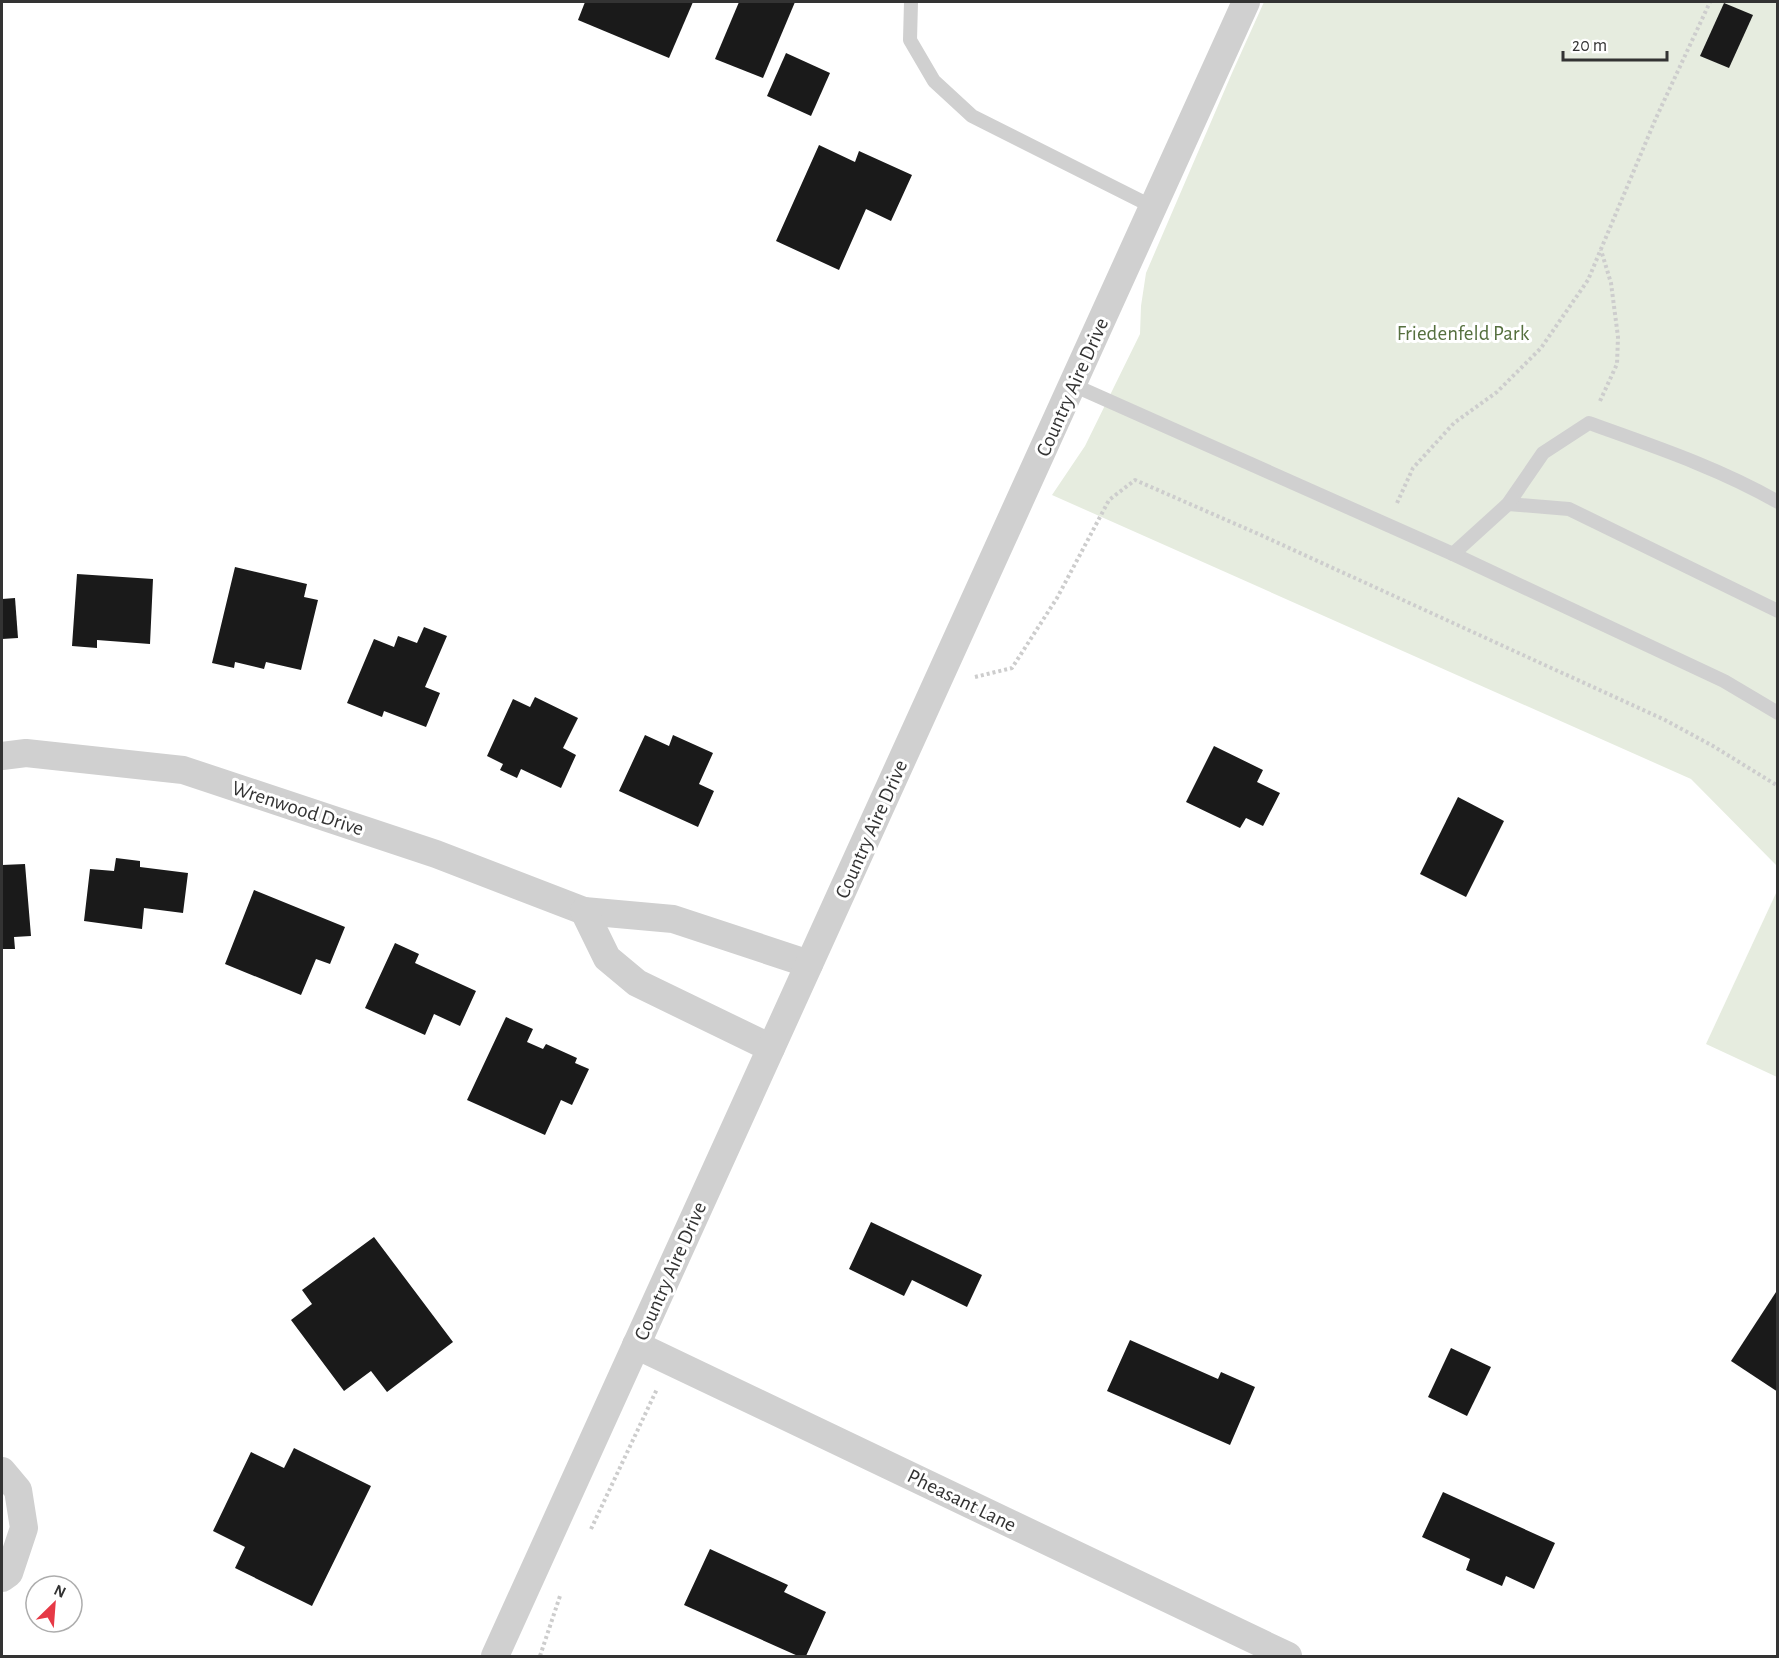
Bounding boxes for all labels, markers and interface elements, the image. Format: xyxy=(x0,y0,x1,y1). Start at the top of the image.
scale bar xyxy=(1563,24,1666,62)
text: 20 m xyxy=(1572,37,1607,55)
street label: Country Aire Drive xyxy=(1033,315,1112,460)
park label: Friedenfeld Park xyxy=(1397,323,1530,344)
street label: Country Aire Drive xyxy=(832,757,911,902)
street label: Wrenwood Drive xyxy=(229,777,366,840)
street label: Country Aire Drive xyxy=(631,1199,710,1344)
street label: Pheasant Lane xyxy=(904,1465,1020,1536)
north arrow xyxy=(24,1574,84,1634)
text: N xyxy=(51,1582,68,1601)

